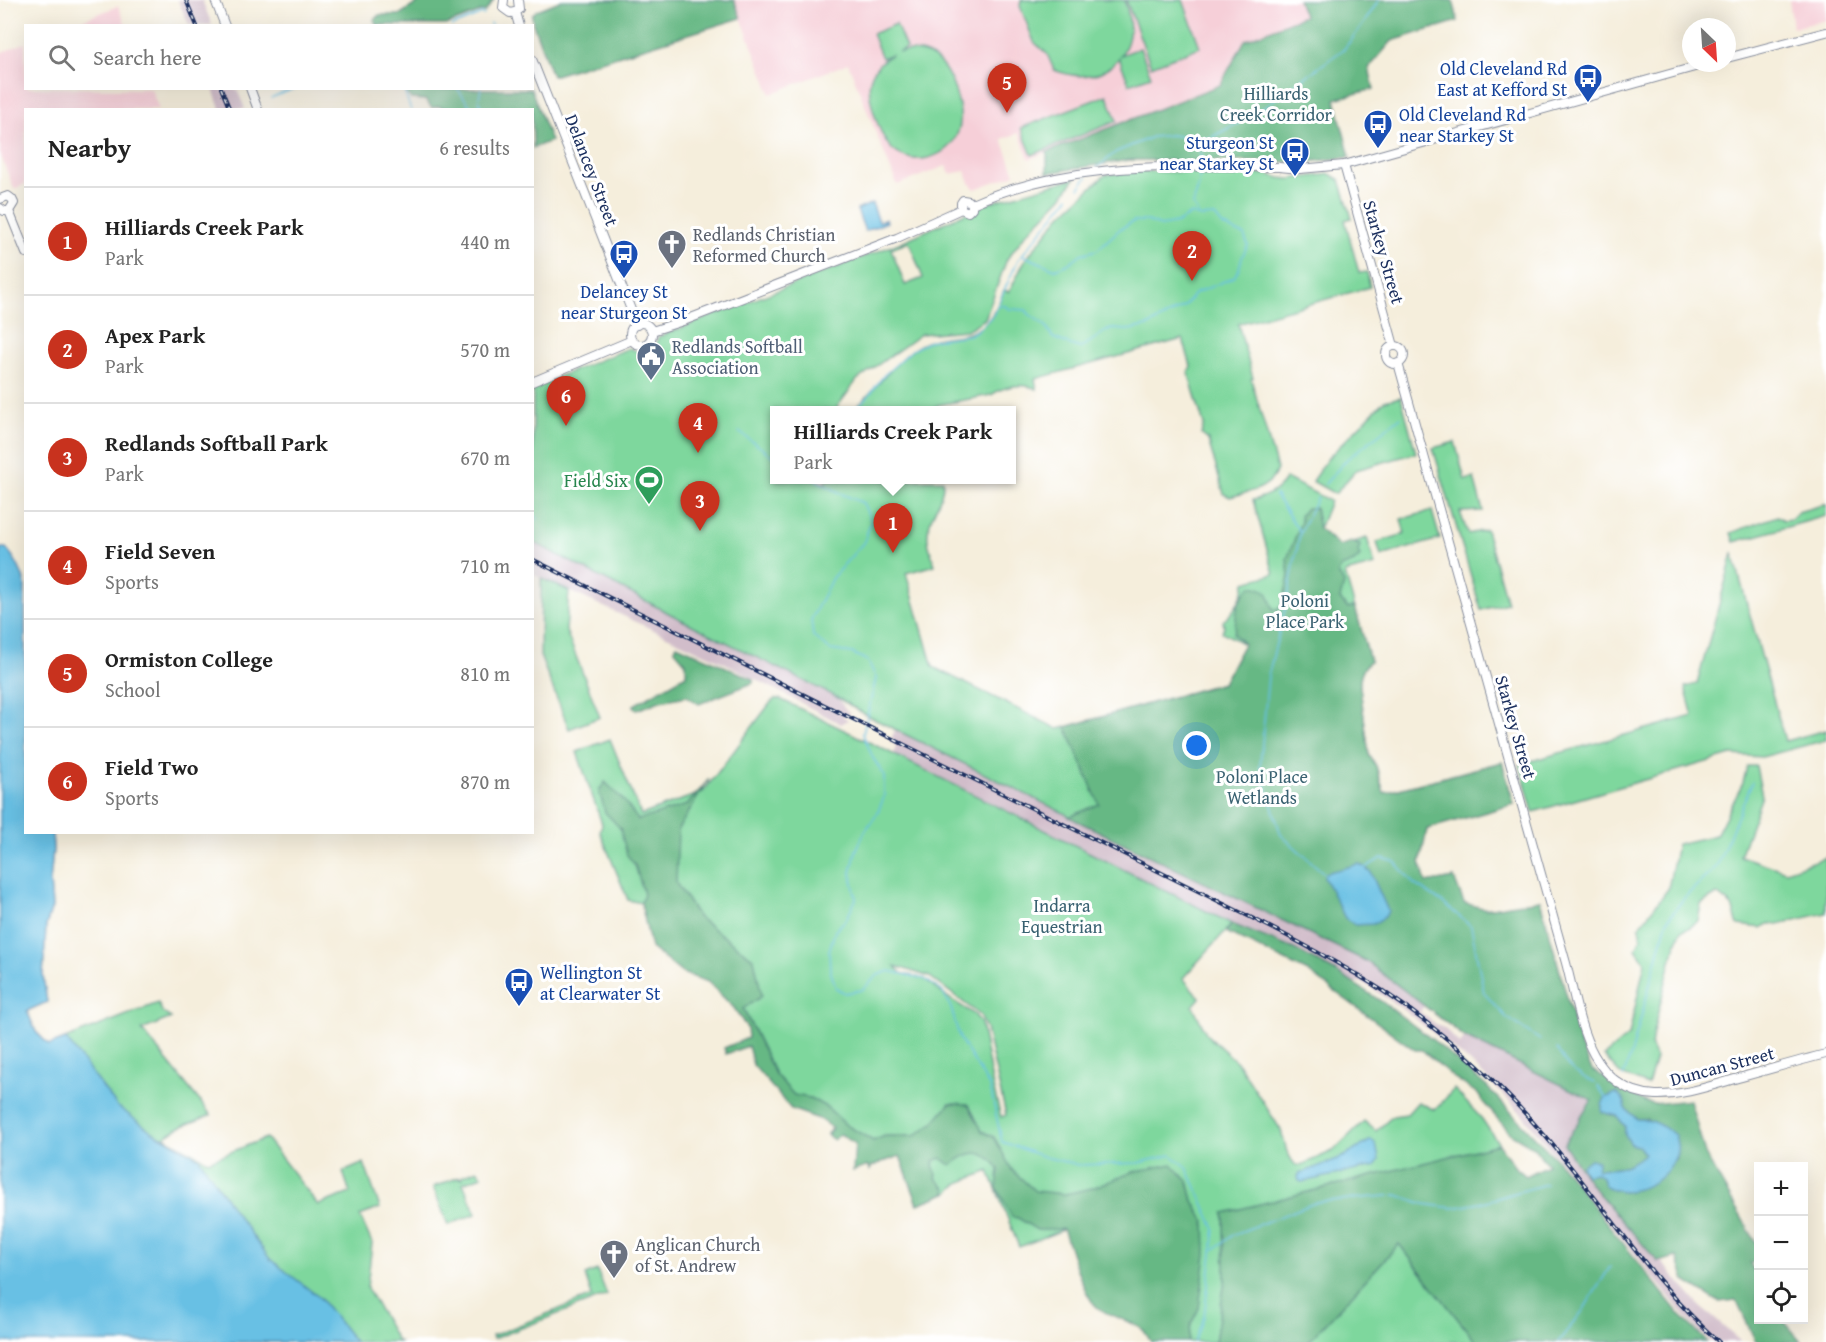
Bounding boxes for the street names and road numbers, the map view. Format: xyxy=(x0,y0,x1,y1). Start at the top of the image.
street label: Delancey Street xyxy=(558,110,626,230)
street label: Starkey Street xyxy=(1356,197,1412,308)
street label: Starkey Street xyxy=(1488,672,1544,783)
street label: Duncan Street xyxy=(1667,1039,1778,1093)

